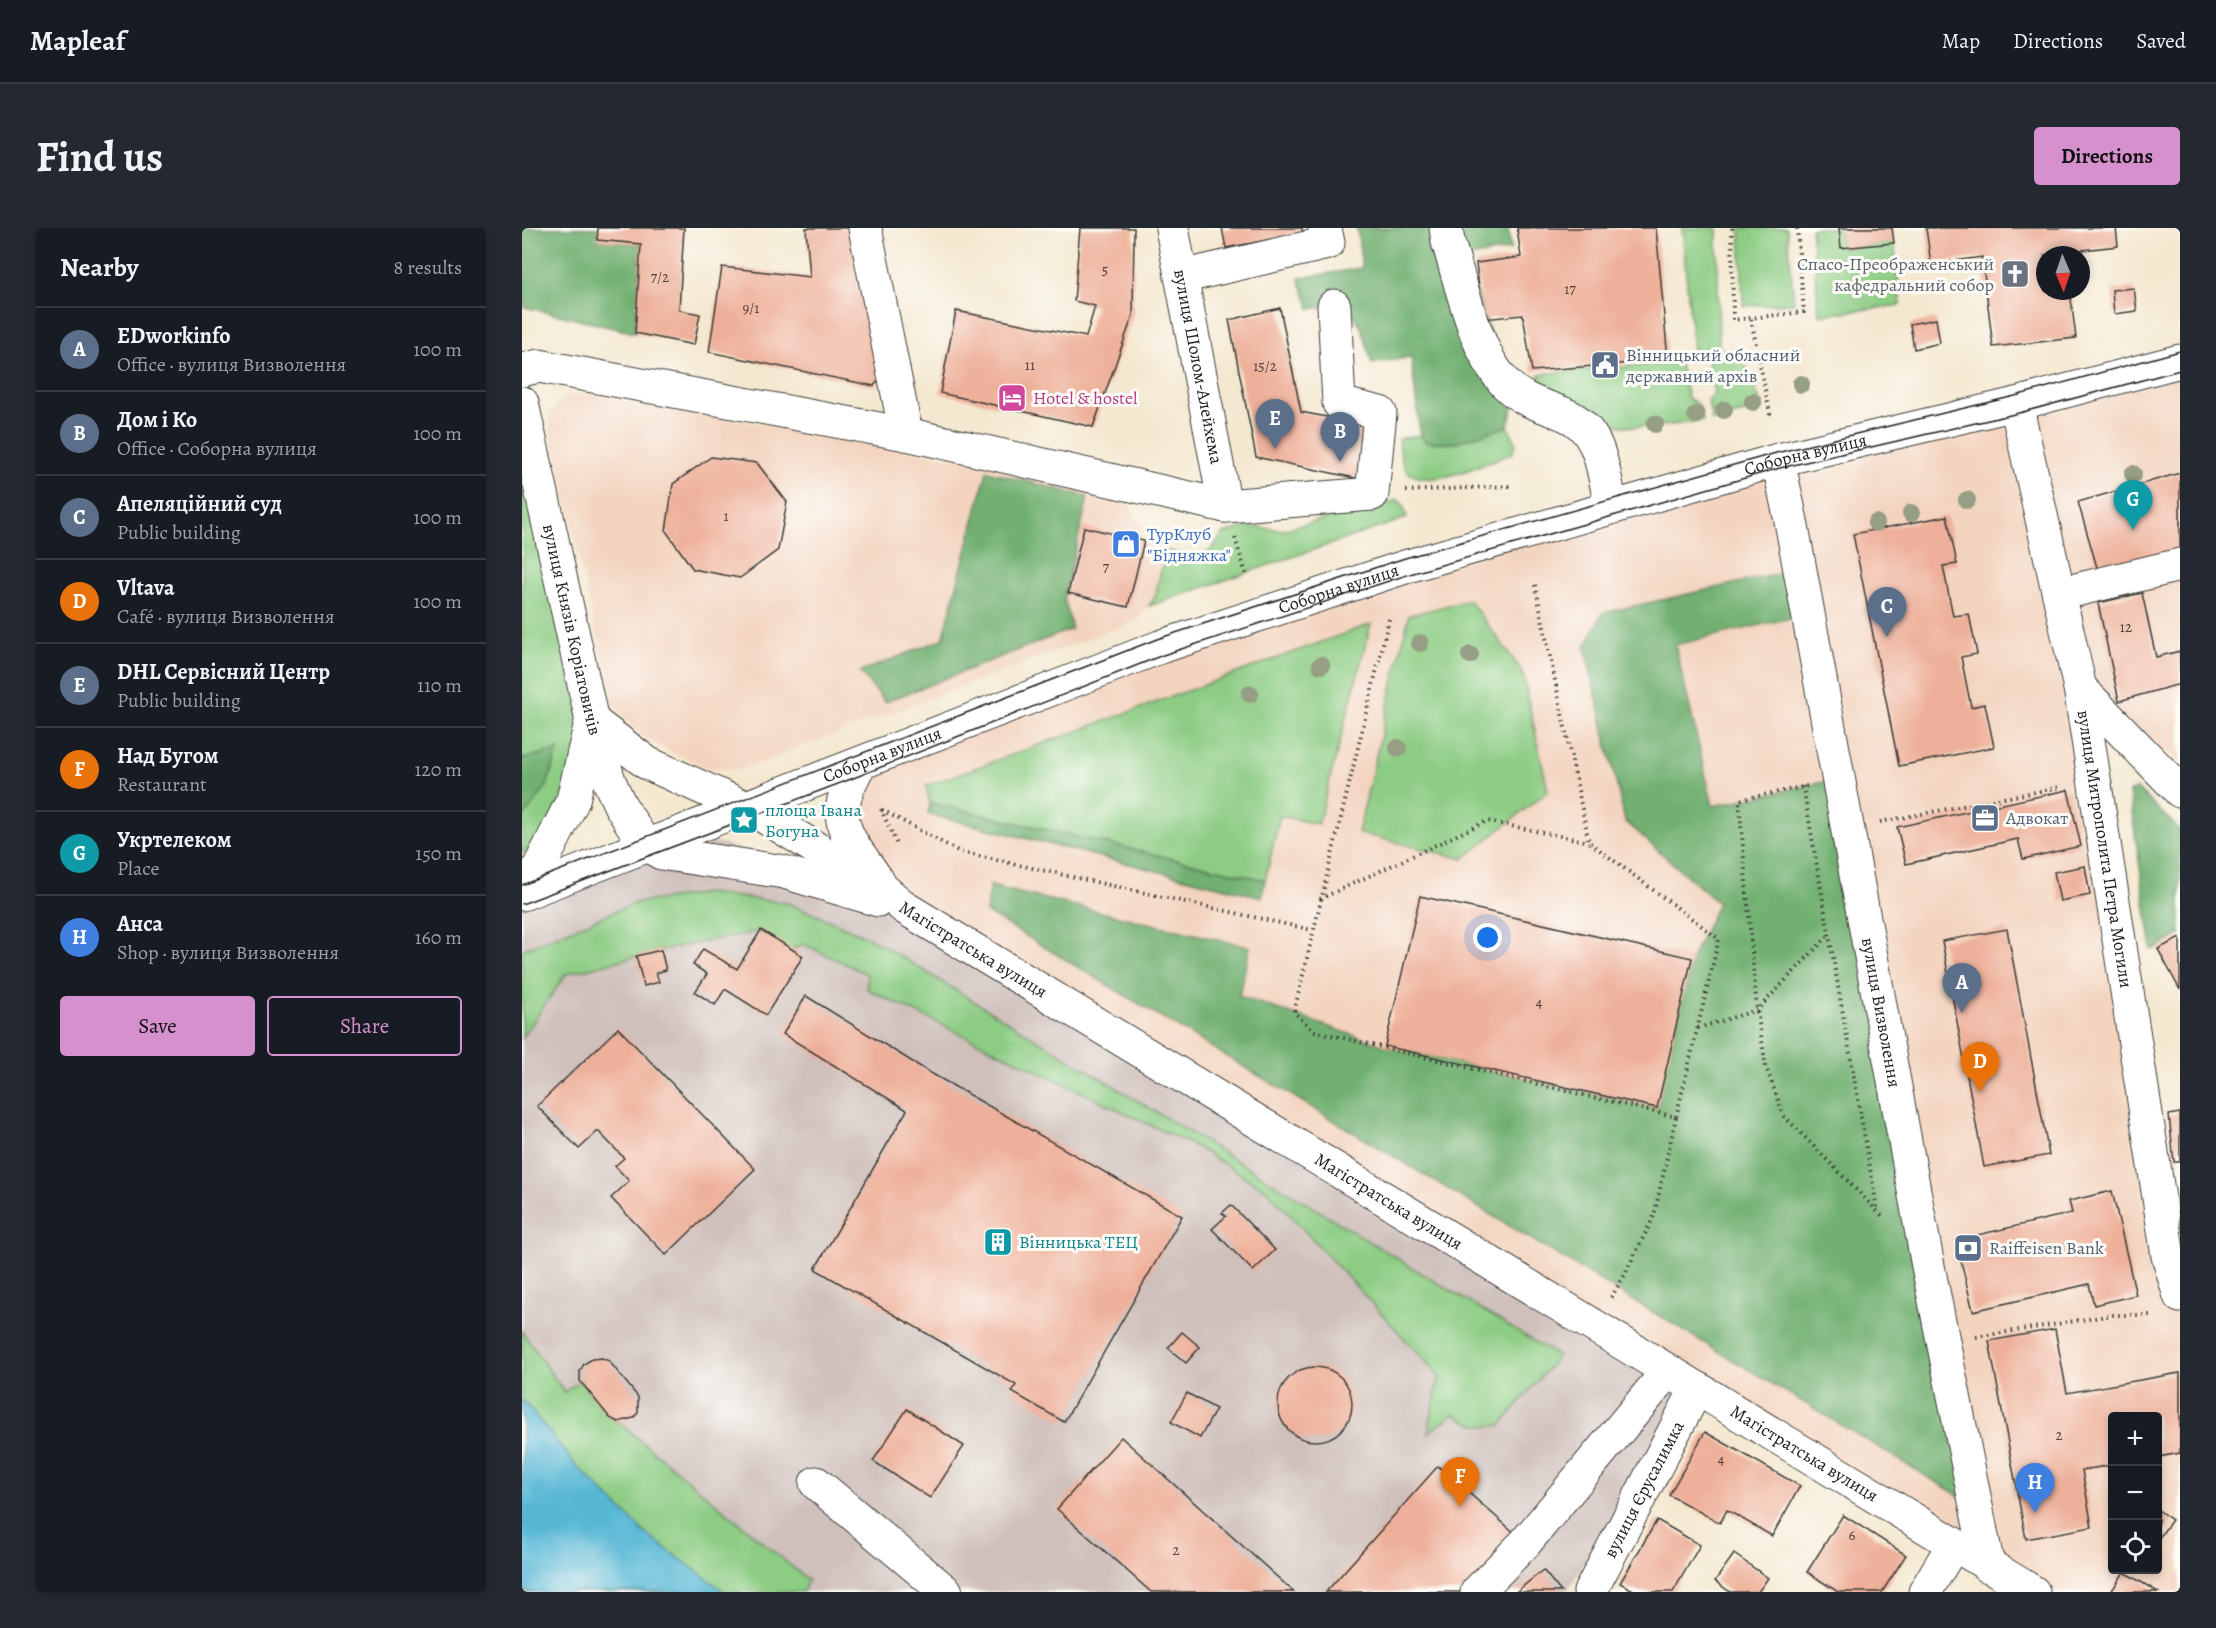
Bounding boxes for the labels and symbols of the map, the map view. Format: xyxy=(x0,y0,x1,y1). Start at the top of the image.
north arrow xyxy=(2036,246,2090,300)
place label: Спасо-Преображенський кафедральний собор xyxy=(1797,252,1994,297)
church icon: Спасо-Преображенський кафедральний собор xyxy=(1999,258,2031,290)
house number: 5 xyxy=(1102,260,1108,280)
house number: 7/2 xyxy=(651,267,669,287)
street label: вулиця Шолом-Алейхема xyxy=(1168,267,1229,467)
house number: 17 xyxy=(1564,279,1576,299)
house number: 9/1 xyxy=(743,298,759,318)
place label: Вінницький обласний державний архів xyxy=(1625,343,1800,388)
public building icon: Вінницький обласний державний архів xyxy=(1589,349,1621,381)
house number: 11 xyxy=(1025,355,1035,375)
house number: 15/2 xyxy=(1253,356,1277,376)
hotel icon: Hotel & hostel xyxy=(996,382,1028,414)
place label: Hotel & hostel xyxy=(1033,386,1138,410)
pin: E xyxy=(1256,400,1294,449)
pin: B xyxy=(1320,412,1360,462)
street label: Соборна вулиця xyxy=(1741,428,1869,481)
pin: G xyxy=(2114,480,2152,530)
house number: 1 xyxy=(723,506,729,526)
street label: вулиця Князів Коріатовичів xyxy=(537,522,607,738)
place label: ТурКлуб "Бідняжка" xyxy=(1147,522,1231,567)
shop icon: ТурКлуб "Бідняжка" xyxy=(1110,528,1142,560)
house number: 7 xyxy=(1103,557,1110,577)
street label: Соборна вулиця xyxy=(1275,558,1402,620)
pin: C xyxy=(1868,588,1906,637)
house number: 12 xyxy=(2120,617,2132,637)
street label: вулиця Митрополита Петра Могили xyxy=(2072,708,2138,990)
street label: Соборна вулиця xyxy=(819,721,945,788)
place label: площа Івана Богуна xyxy=(765,798,863,843)
office icon: Адвокат xyxy=(1969,802,2001,834)
place icon: площа Івана Богуна xyxy=(728,804,760,836)
place label: Адвокат xyxy=(2005,806,2068,830)
street label: Магістратська вулиця xyxy=(895,895,1052,1003)
your location xyxy=(1473,923,1502,952)
street label: вулиця Визволення xyxy=(1856,936,1907,1089)
pin: A xyxy=(1942,964,1982,1013)
house number: 4 xyxy=(1536,992,1543,1012)
pin: D xyxy=(1960,1042,2000,1092)
street label: Магістратська вулиця xyxy=(1310,1147,1467,1255)
building icon: Вінницька ТЕЦ xyxy=(982,1226,1014,1258)
place label: Вінницька ТЕЦ xyxy=(1019,1230,1138,1254)
bank icon: Raiffeisen Bank xyxy=(1952,1232,1984,1264)
place label: Raiffeisen Bank xyxy=(1989,1236,2104,1260)
street label: Магістратська вулиця xyxy=(1726,1399,1883,1507)
street label: вулиця Єрусалимка xyxy=(1598,1416,1690,1562)
house number: 2 xyxy=(2055,1425,2063,1445)
house number: 4 xyxy=(1718,1449,1725,1469)
pin: F xyxy=(1440,1458,1480,1507)
pin: H xyxy=(2016,1464,2054,1513)
house number: 6 xyxy=(1849,1525,1856,1545)
house number: 2 xyxy=(1172,1540,1180,1560)

